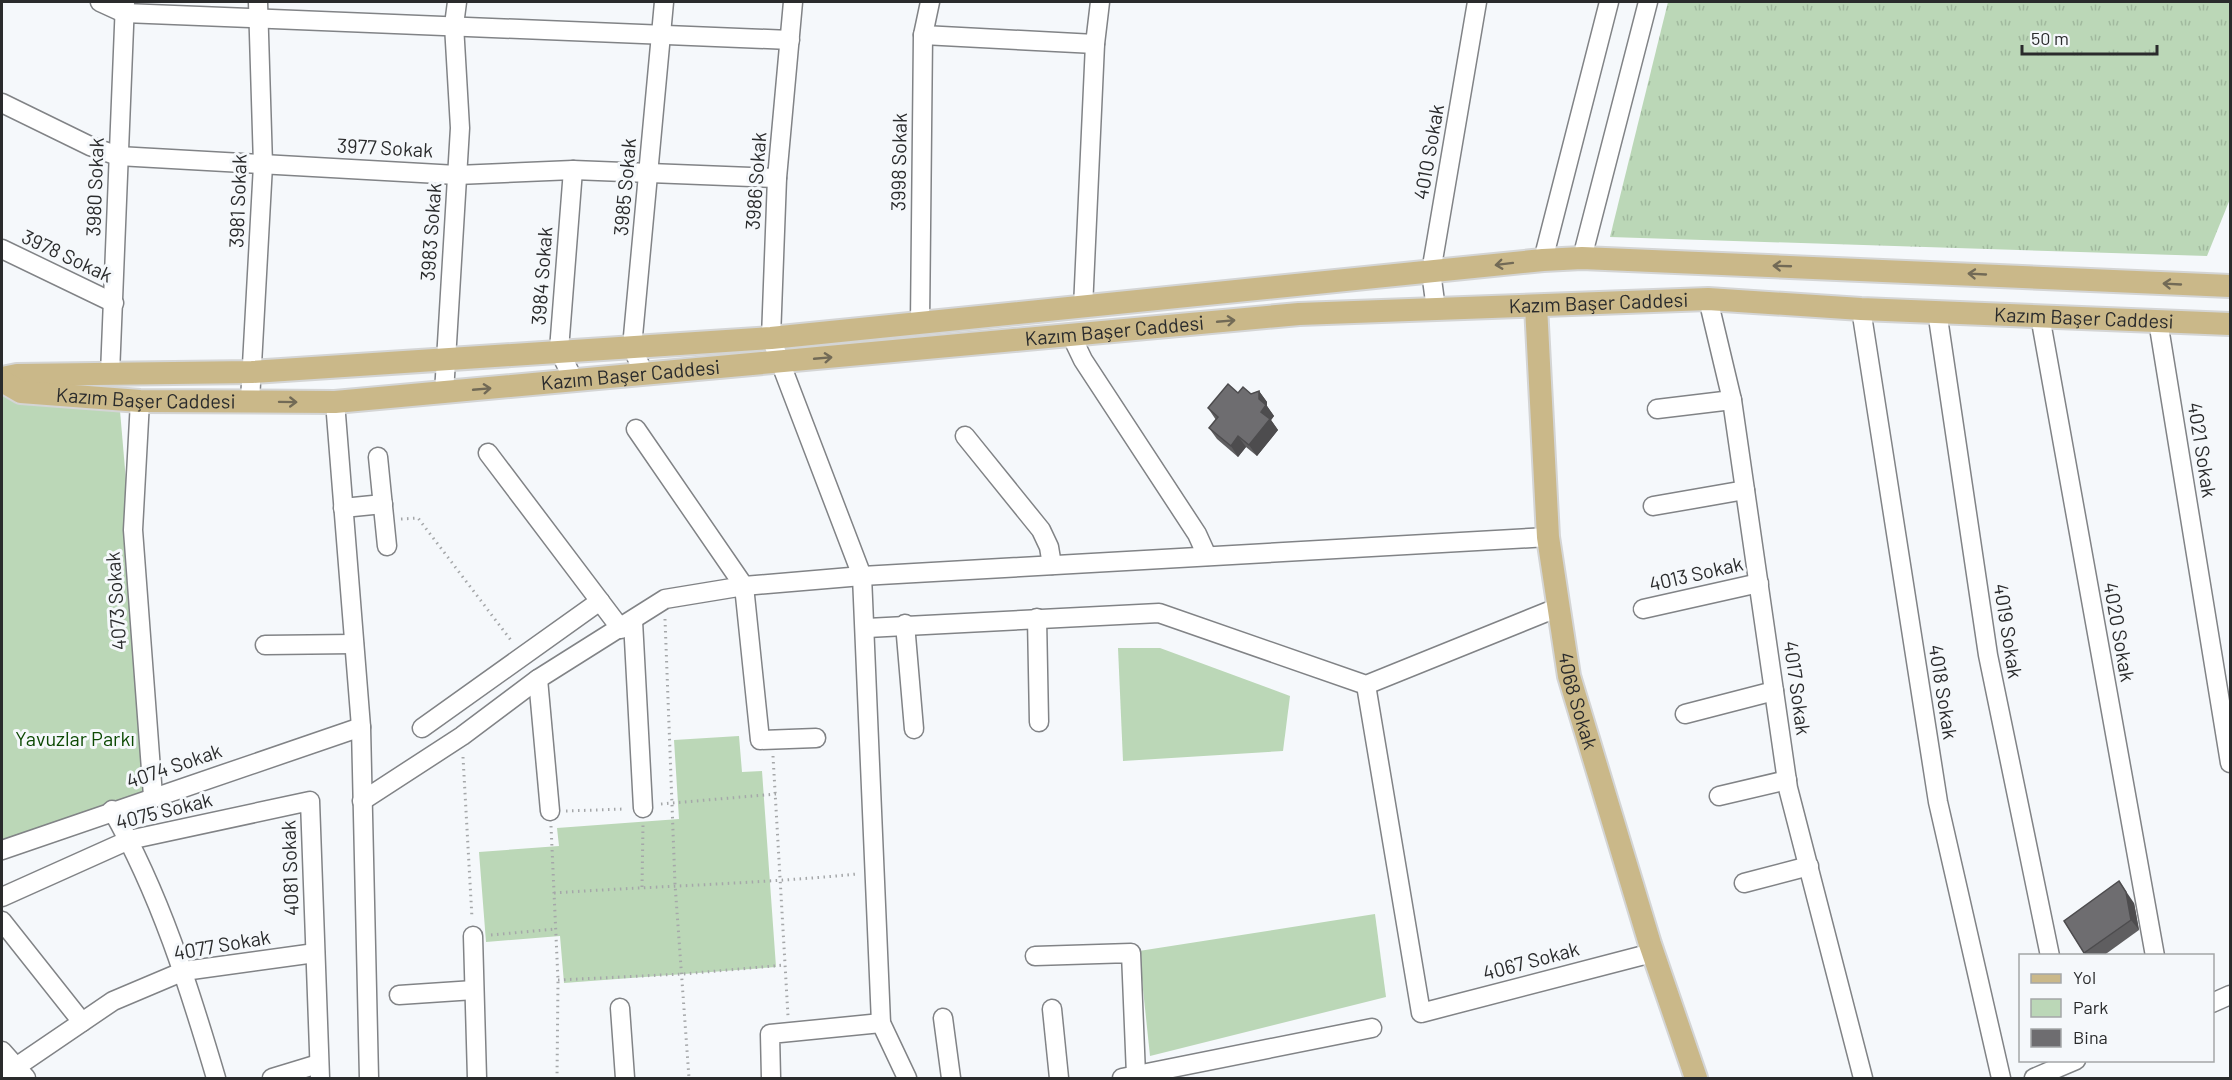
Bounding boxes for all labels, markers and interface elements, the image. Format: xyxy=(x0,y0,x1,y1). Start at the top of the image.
scale bar xyxy=(2022,18,2157,56)
text: 50 m xyxy=(2031,27,2069,49)
street label: 4010 Sokak xyxy=(1408,102,1448,202)
street label: 3998 Sokak xyxy=(885,113,911,211)
street label: 3986 Sokak xyxy=(740,131,770,231)
street label: 3977 Sokak xyxy=(336,132,434,162)
street label: 3980 Sokak xyxy=(80,137,108,237)
street label: 3985 Sokak xyxy=(608,137,640,237)
street label: 3981 Sokak xyxy=(223,153,251,248)
street label: 3983 Sokak xyxy=(415,182,445,282)
street label: 3978 Sokak xyxy=(18,224,117,287)
street label: 3984 Sokak xyxy=(526,226,556,326)
one-way arrow xyxy=(1494,259,1514,270)
one-way arrow xyxy=(1773,260,1793,272)
one-way arrow xyxy=(1968,269,1988,280)
one-way arrow xyxy=(2163,278,2183,289)
street label: Kazım Başer Caddesi xyxy=(1508,287,1689,317)
street label: Kazım Başer Caddesi xyxy=(1994,301,2174,333)
street label: Kazım Başer Caddesi xyxy=(1024,310,1205,350)
one-way arrow xyxy=(1216,315,1236,326)
one-way arrow xyxy=(813,352,832,363)
street label: Kazım Başer Caddesi xyxy=(540,354,721,394)
street label: Kazım Başer Caddesi xyxy=(55,382,236,412)
one-way arrow xyxy=(472,383,492,394)
one-way arrow xyxy=(277,396,297,408)
street label: 4021 Sokak xyxy=(2184,400,2222,499)
street label: 4073 Sokak xyxy=(100,551,130,651)
street label: 4013 Sokak xyxy=(1646,551,1745,595)
street label: 4020 Sokak xyxy=(2099,580,2141,684)
street label: 4019 Sokak xyxy=(1990,582,2028,680)
street label: 4017 Sokak xyxy=(1780,639,1816,737)
street label: 4018 Sokak xyxy=(1925,643,1963,741)
street label: 4068 Sokak xyxy=(1555,651,1603,752)
park label: Yavuzlar Parkı xyxy=(15,726,135,750)
street label: 4074 Sokak xyxy=(123,738,225,793)
street label: 4075 Sokak xyxy=(113,786,215,834)
street label: 4081 Sokak xyxy=(275,820,303,916)
street label: 4077 Sokak xyxy=(172,924,272,964)
street label: 4067 Sokak xyxy=(1480,936,1582,984)
legend xyxy=(2019,954,2214,1062)
text: Yol xyxy=(2073,966,2096,988)
text: Park xyxy=(2073,996,2108,1018)
text: Bina xyxy=(2073,1026,2108,1048)

